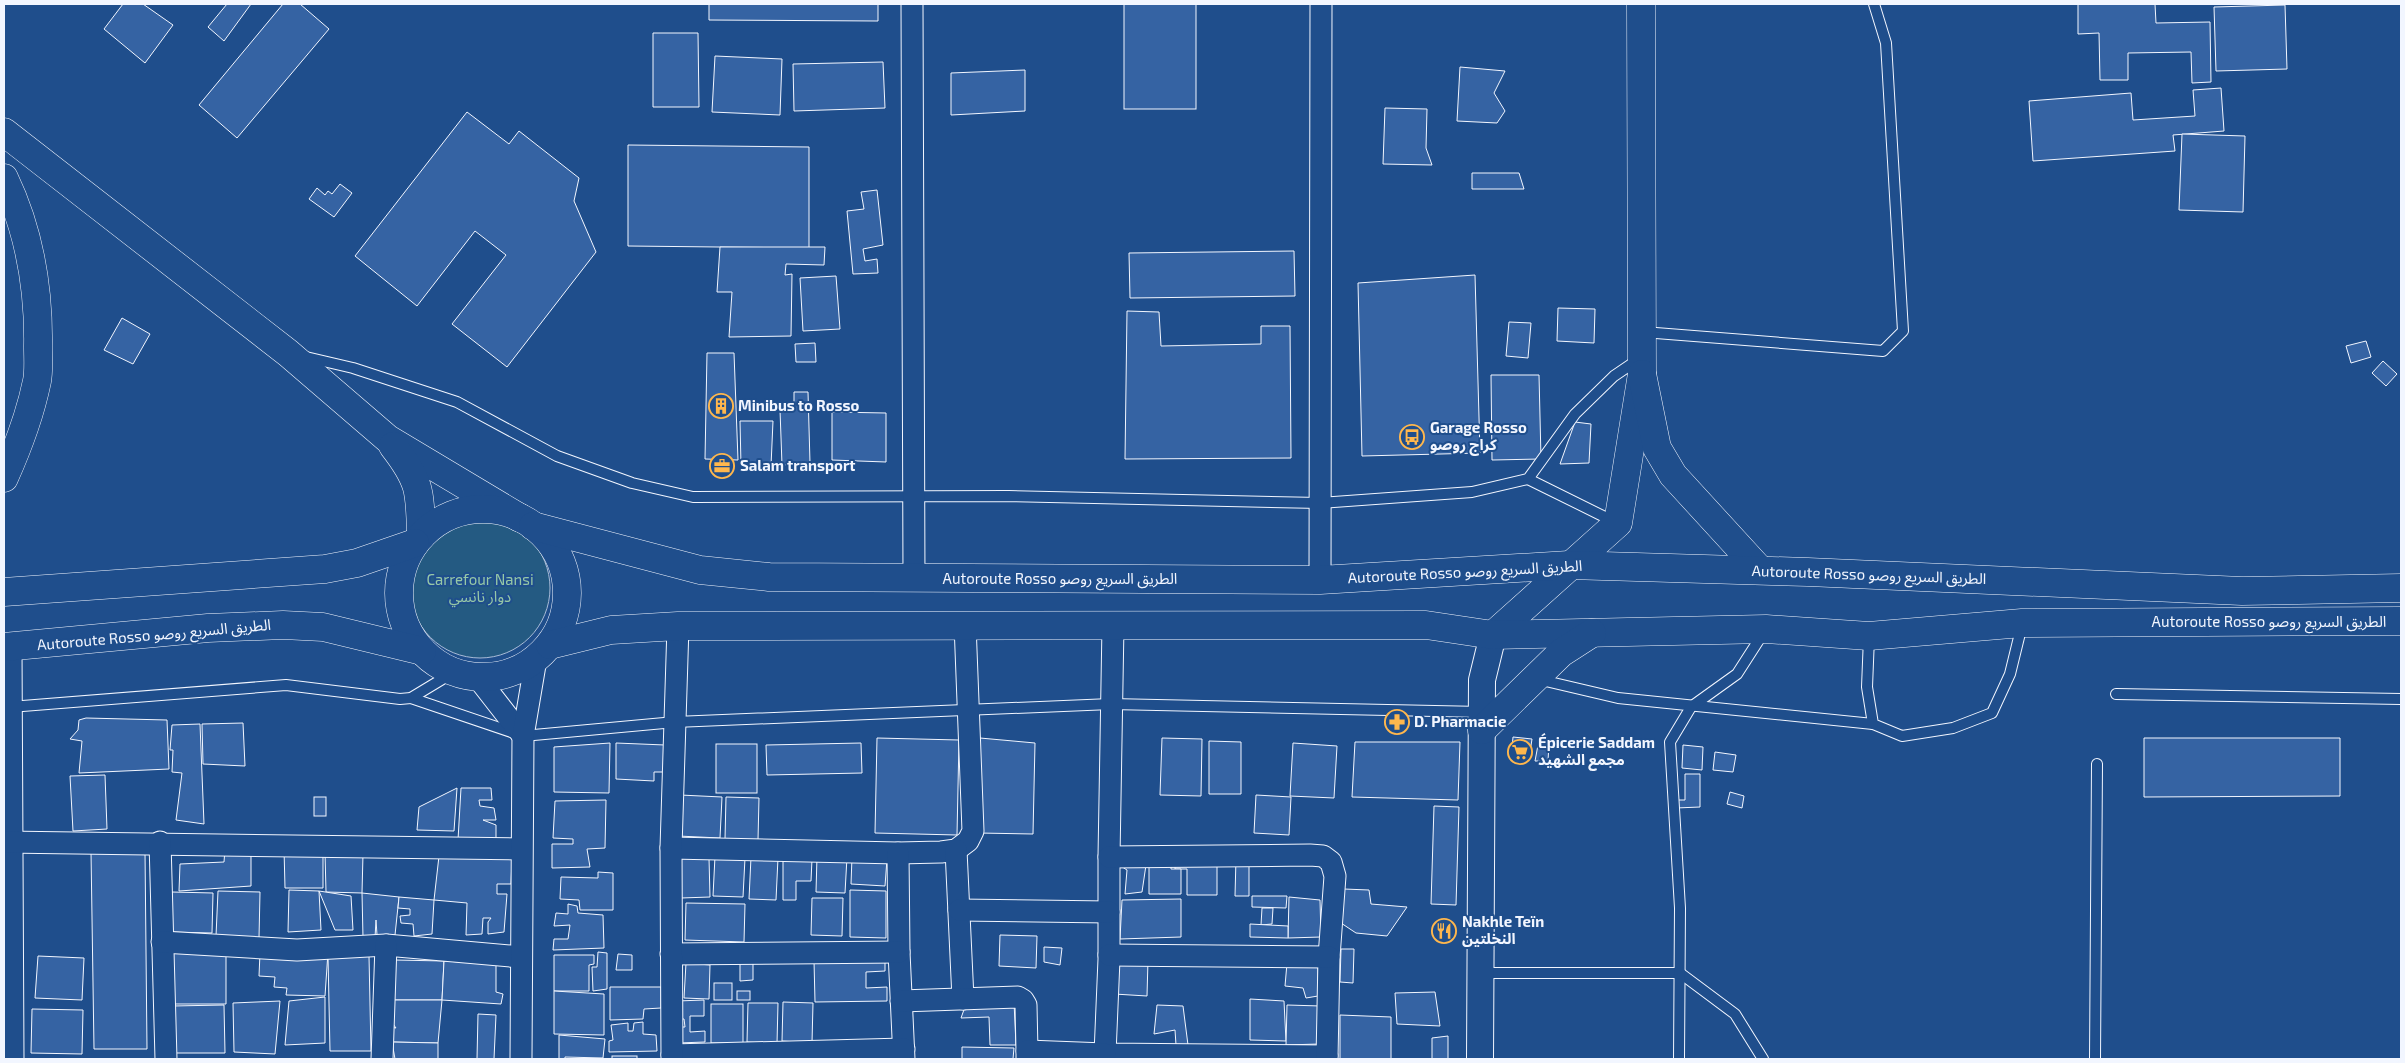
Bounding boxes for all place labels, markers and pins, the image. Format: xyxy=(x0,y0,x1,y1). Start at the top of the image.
building icon: Minibus to Rosso xyxy=(708,393,734,419)
place label: Minibus to Rosso xyxy=(738,396,859,414)
place label: Garage Rosso كراج روصو xyxy=(1430,418,1527,456)
bus stop icon: Garage Rosso كراج روصو xyxy=(1399,424,1425,450)
office icon: Salam transport xyxy=(709,453,735,479)
place label: Salam transport xyxy=(740,456,855,474)
pharmacy icon: D. Pharmacie xyxy=(1384,709,1410,735)
place label: D. Pharmacie xyxy=(1414,712,1506,730)
place label: Épicerie Saddam مجمع الشهيد xyxy=(1538,732,1655,771)
supermarket icon: Épicerie Saddam مجمع الشهيد xyxy=(1507,739,1533,765)
place label: Nakhle Teïn النخلتين xyxy=(1462,912,1544,948)
restaurant icon: Nakhle Teïn النخلتين xyxy=(1431,918,1457,944)

